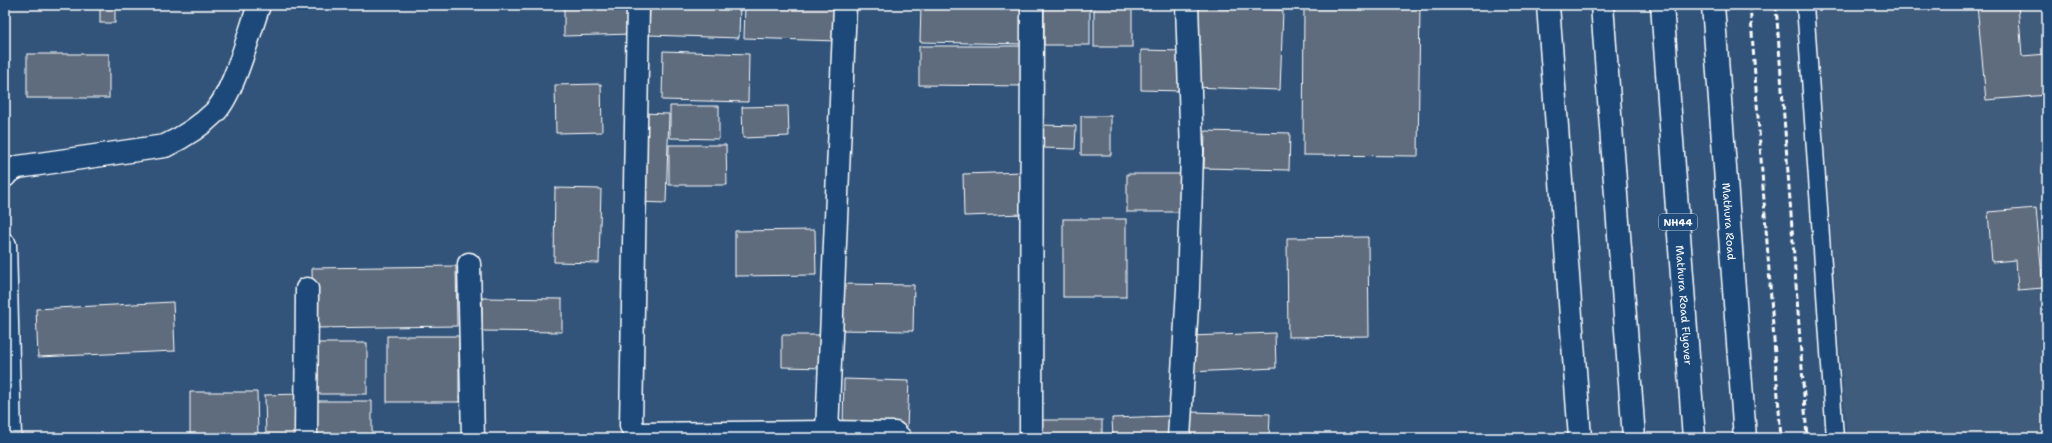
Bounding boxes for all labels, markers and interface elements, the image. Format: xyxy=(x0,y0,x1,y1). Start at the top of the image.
street label: Mathura Road xyxy=(1719,182,1739,261)
road number: NH44 xyxy=(1659,214,1697,230)
street label: Mathura Road Flyover xyxy=(1672,245,1696,366)

